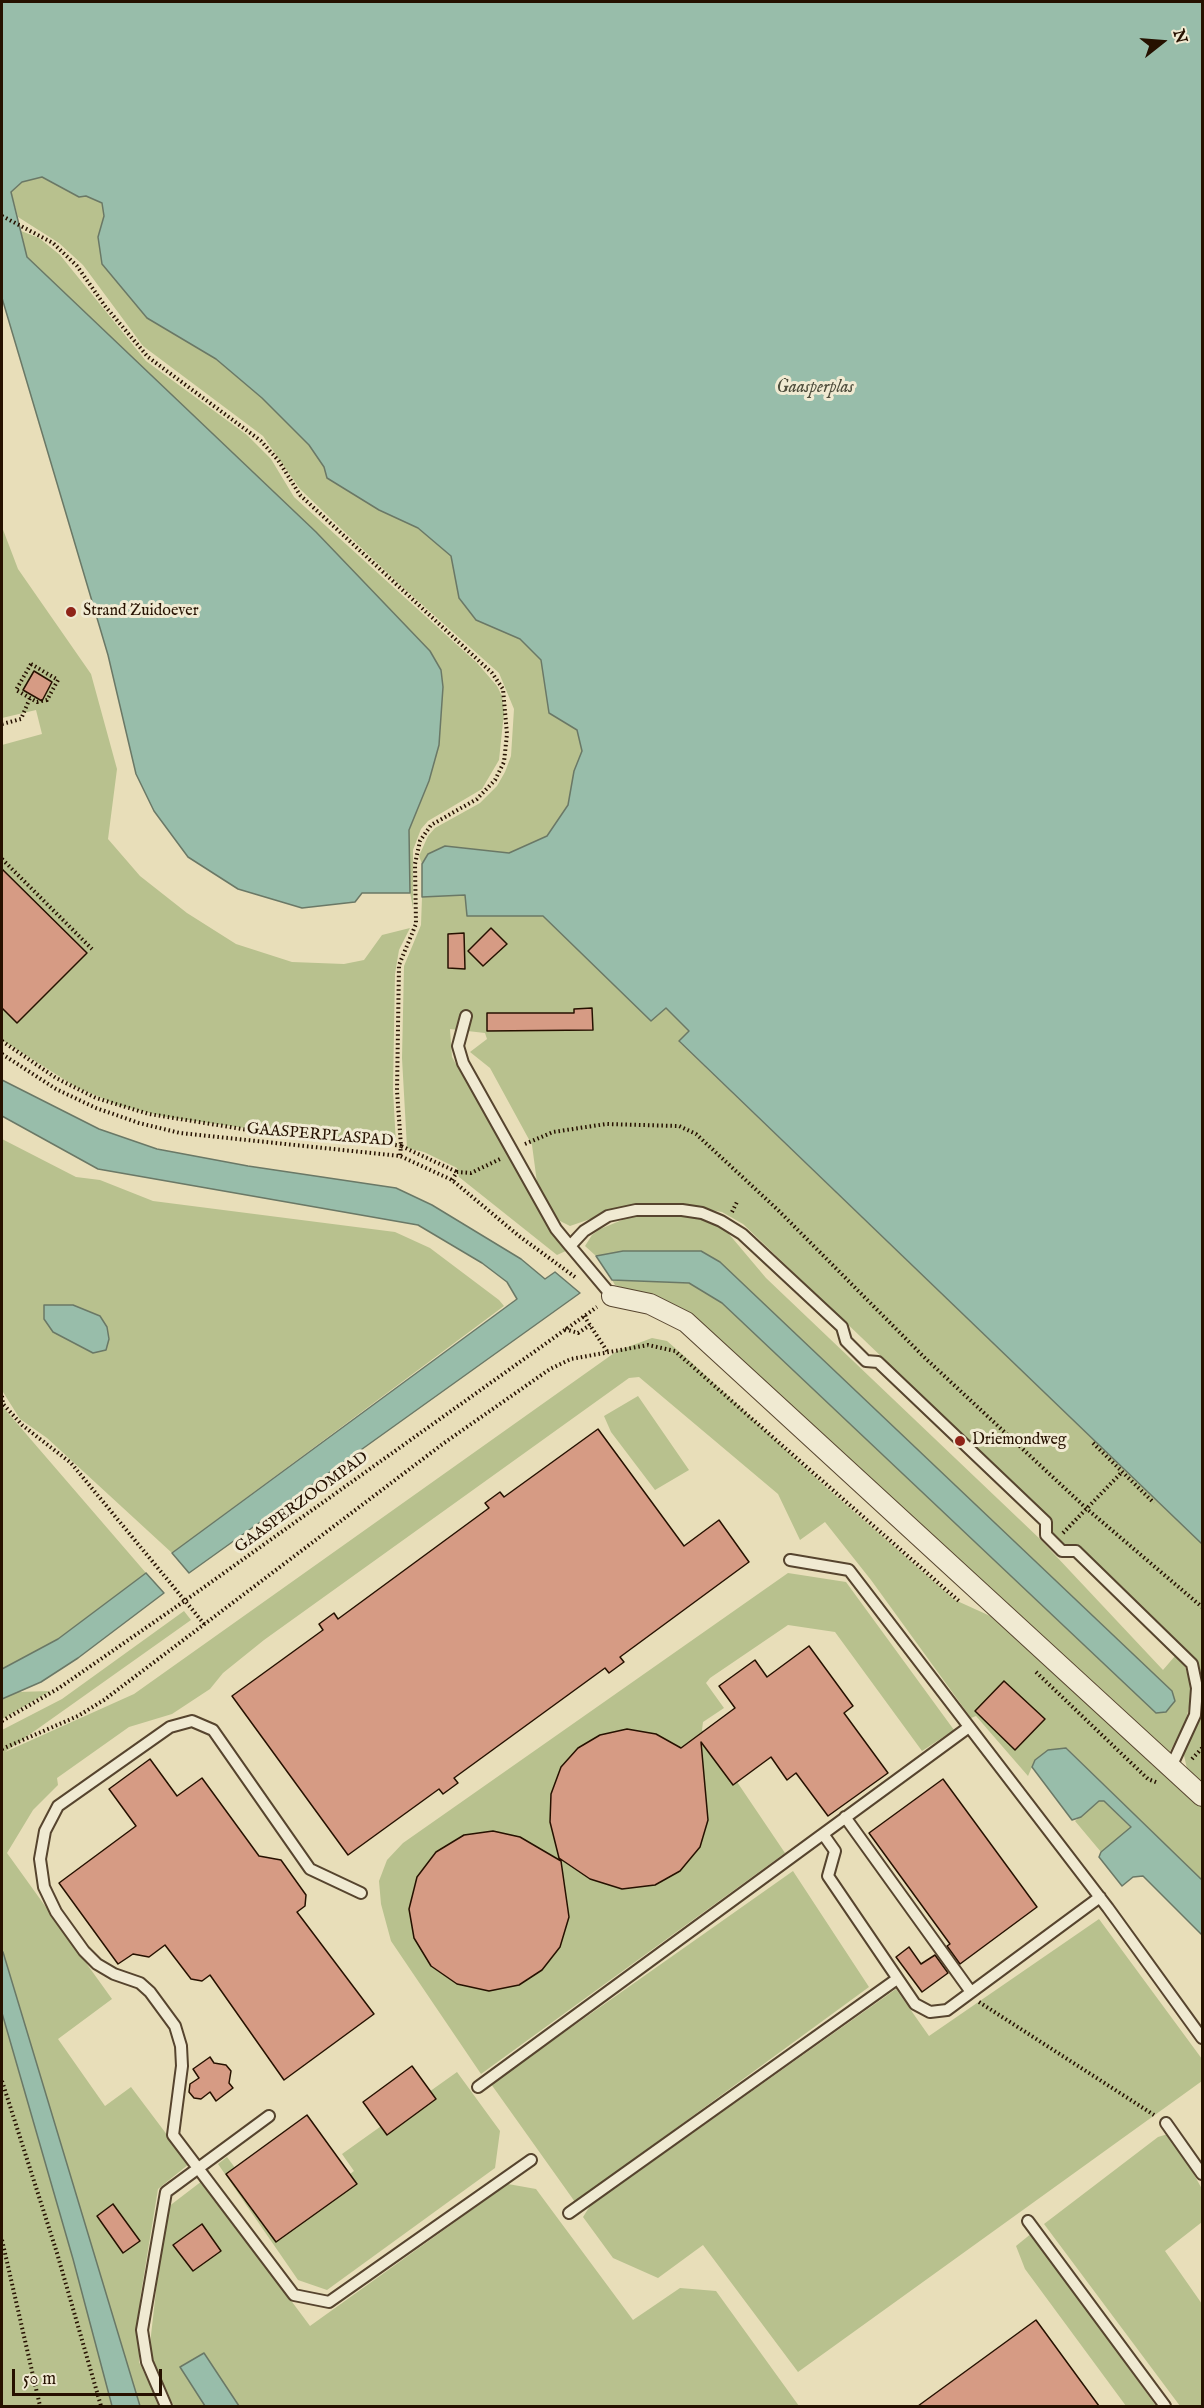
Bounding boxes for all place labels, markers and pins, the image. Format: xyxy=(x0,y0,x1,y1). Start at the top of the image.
place label: Strand Zuidoever xyxy=(83,602,199,622)
marker: Strand Zuidoever xyxy=(64,605,78,619)
place label: Driemondweg xyxy=(972,1431,1067,1451)
marker: Driemondweg xyxy=(953,1434,967,1448)

